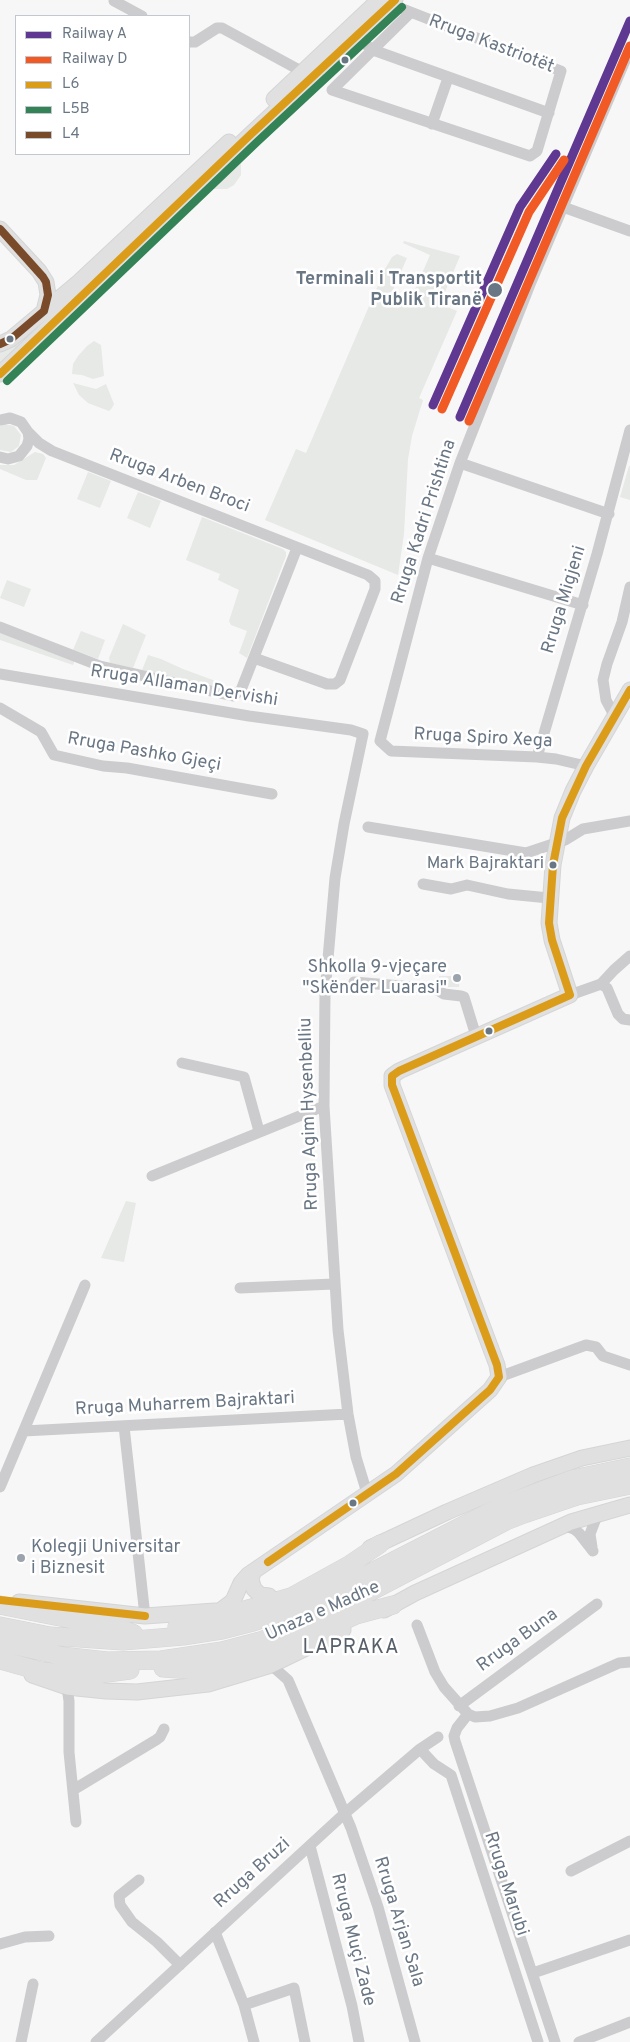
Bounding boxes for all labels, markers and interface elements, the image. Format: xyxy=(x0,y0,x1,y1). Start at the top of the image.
street label: Rruga Kastriotët xyxy=(425,11,557,79)
legend xyxy=(15,15,190,155)
text: Railway A xyxy=(62,25,127,44)
text: Railway D xyxy=(62,50,128,69)
unlabelled marker xyxy=(340,55,350,65)
text: L6 xyxy=(62,75,79,94)
text: L5B xyxy=(62,100,90,119)
text: L4 xyxy=(62,125,80,144)
place label: Terminali i Transportit Publik Tiranë xyxy=(296,269,482,312)
marker: Terminali i Transportit Publik Tiranë xyxy=(486,281,504,299)
unlabelled marker xyxy=(5,334,15,344)
street label: Rruga Kadri Prishtina xyxy=(388,437,462,607)
street label: Rruga Arben Broci xyxy=(106,445,252,519)
street label: Rruga Migjeni xyxy=(538,543,592,657)
street label: Rruga Allaman Dervishi xyxy=(89,662,279,712)
street label: Rruga Spiro Xega xyxy=(413,725,553,753)
street label: Rruga Pashko Gjeçi xyxy=(65,729,223,777)
place label: Mark Bajraktari xyxy=(427,855,544,875)
marker: Mark Bajraktari xyxy=(548,860,558,870)
place label: Shkolla 9-vjeçare "Skënder Luarasi" xyxy=(302,957,447,1000)
marker: Shkolla 9-vjeçare "Skënder Luarasi" xyxy=(451,972,463,984)
street label: Rruga Agim Hysenbelliu xyxy=(296,1017,324,1211)
unlabelled marker xyxy=(484,1026,494,1036)
street label: Rruga Muharrem Bajraktari xyxy=(75,1388,295,1422)
unlabelled marker xyxy=(348,1498,358,1508)
place label: Kolegji Universitar i Biznesit xyxy=(31,1537,181,1580)
marker: Kolegji Universitar i Biznesit xyxy=(15,1552,27,1564)
street label: Unaza e Madhe xyxy=(263,1577,383,1647)
street label: Rruga Buna xyxy=(473,1604,563,1678)
district label: LAPRAKA xyxy=(302,1637,400,1661)
street label: Rruga Marubi xyxy=(478,1829,532,1939)
street label: Rruga Bruzi xyxy=(210,1834,296,1914)
street label: Rruga Arjan Sala xyxy=(368,1854,428,1990)
street label: Rruga Muçi Zade xyxy=(325,1871,379,2009)

